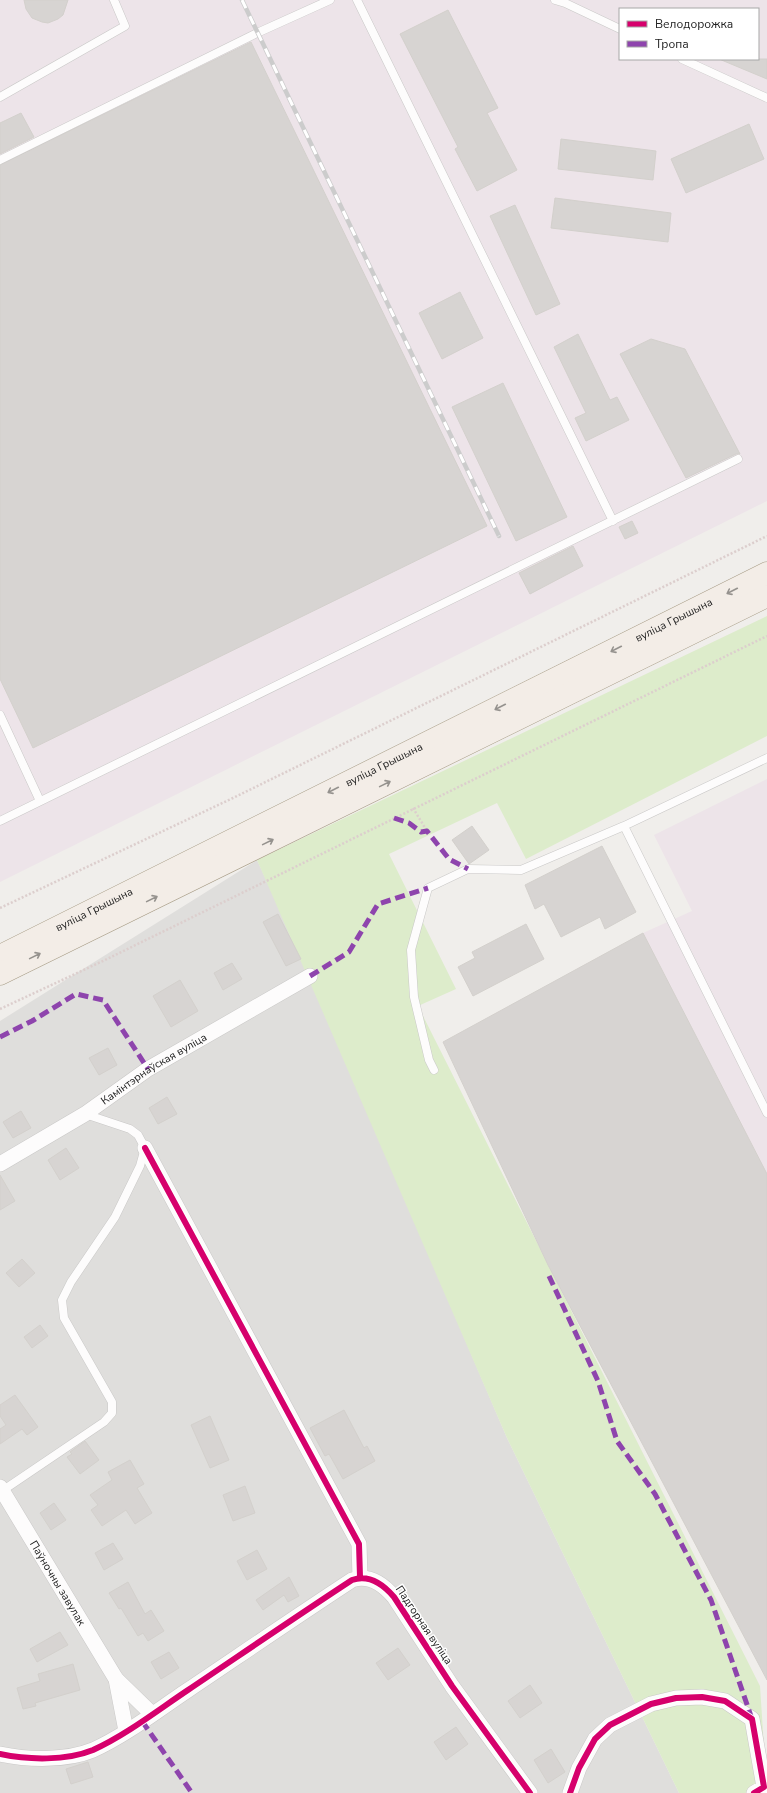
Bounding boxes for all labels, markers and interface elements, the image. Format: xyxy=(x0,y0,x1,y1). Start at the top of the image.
legend xyxy=(619,8,759,60)
text: Велодорожка xyxy=(655,16,733,32)
text: Тропа xyxy=(655,36,689,52)
one-way arrow xyxy=(726,587,738,595)
street label: вуліца Грышына xyxy=(632,594,715,645)
one-way arrow xyxy=(610,646,622,653)
one-way arrow xyxy=(494,704,506,711)
street label: вуліца Грышына xyxy=(343,739,425,790)
one-way arrow xyxy=(379,780,391,787)
one-way arrow xyxy=(327,787,339,794)
one-way arrow xyxy=(262,838,274,845)
street label: вуліца Грышына xyxy=(53,883,135,935)
one-way arrow xyxy=(146,895,158,902)
one-way arrow xyxy=(29,952,41,960)
street label: Камінтэрнаўская вуліца xyxy=(98,1029,209,1108)
street label: Паўночны завулак xyxy=(26,1537,90,1628)
street label: Падгорная вуліца xyxy=(392,1583,456,1668)

